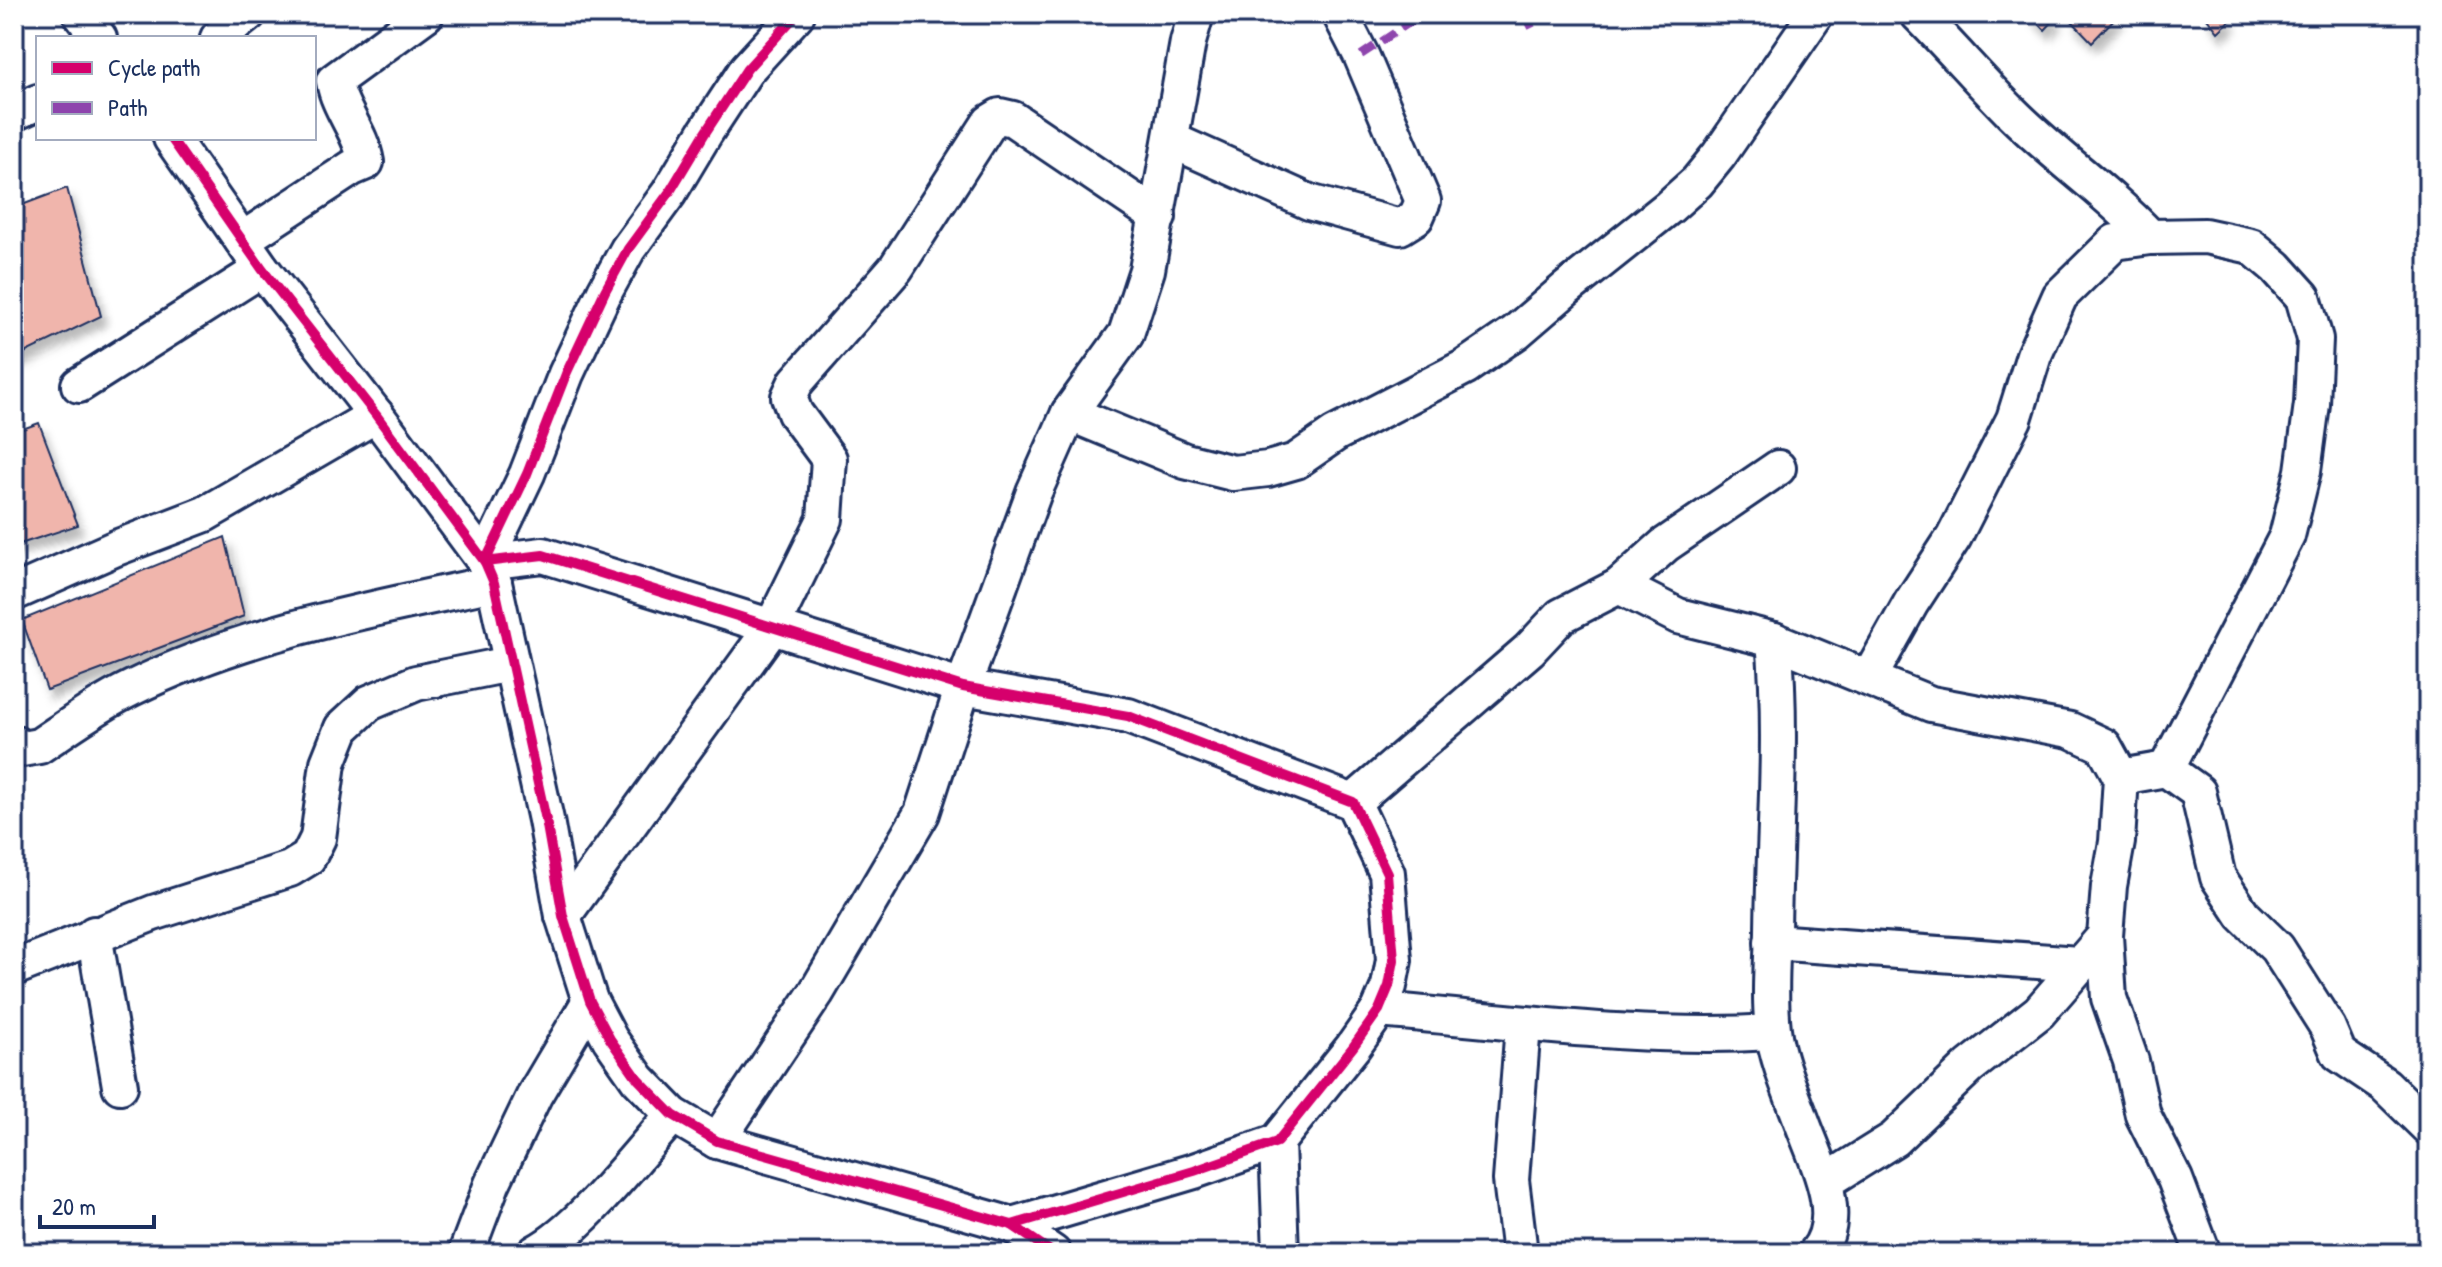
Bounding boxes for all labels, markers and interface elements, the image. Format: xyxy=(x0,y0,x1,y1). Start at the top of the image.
legend xyxy=(36,36,316,140)
text: Cycle path xyxy=(108,51,200,83)
text: Path xyxy=(108,91,147,123)
scale bar xyxy=(40,1179,154,1229)
text: 20 m xyxy=(52,1190,96,1222)

